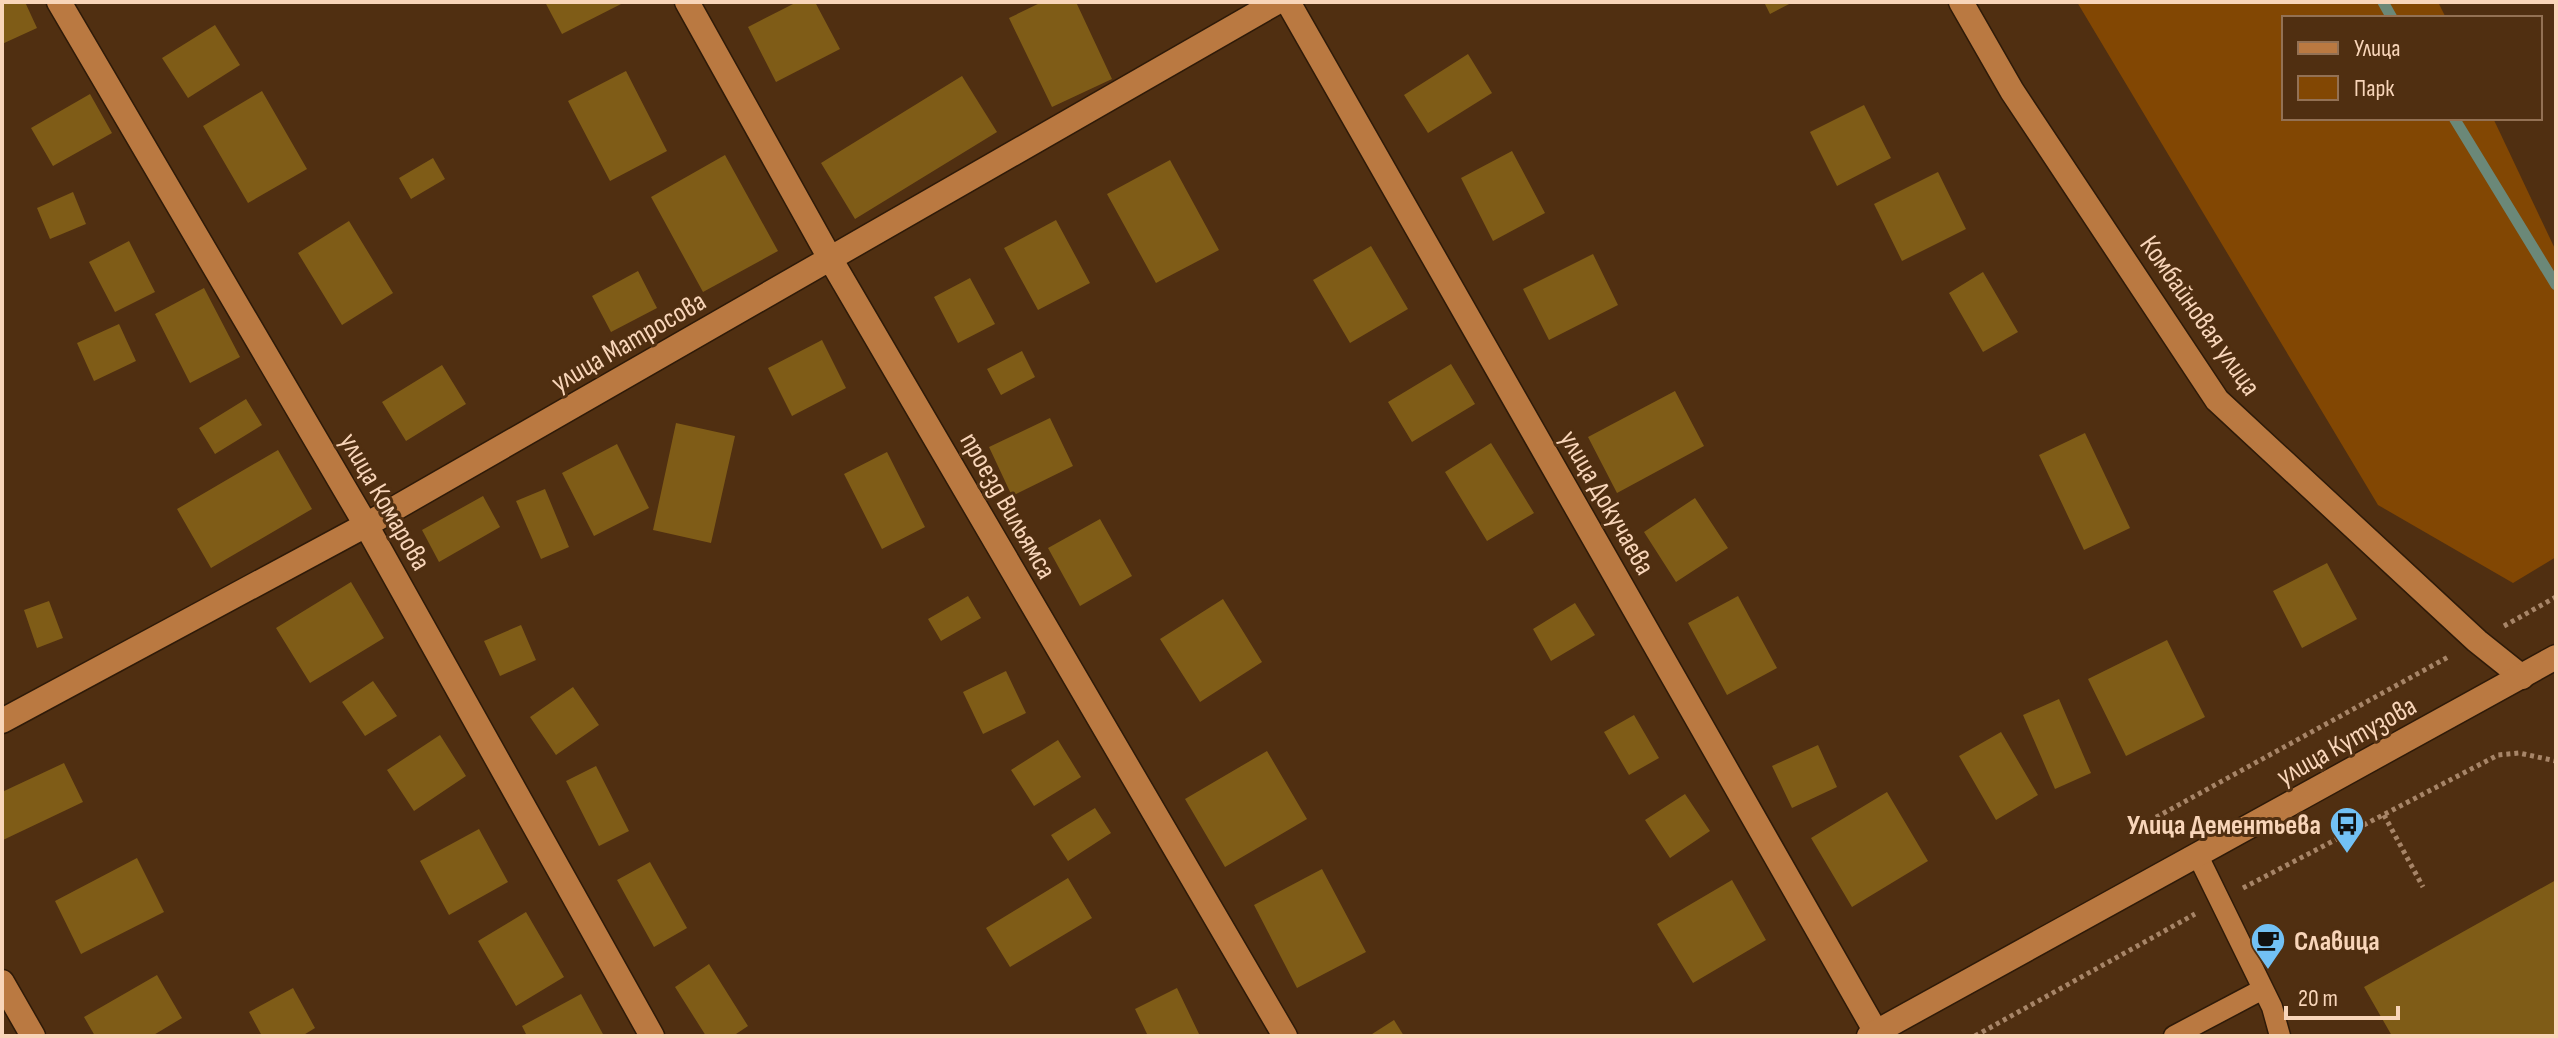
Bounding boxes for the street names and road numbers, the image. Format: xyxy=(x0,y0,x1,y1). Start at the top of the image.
street label: Комбайновая улица xyxy=(2132,230,2267,402)
street label: улица Матросова xyxy=(546,285,712,400)
street label: улица Докучаева xyxy=(1552,425,1661,581)
street label: улица Комарова xyxy=(332,427,437,576)
street label: проезд Вильямса xyxy=(953,427,1063,585)
street label: улица Кутузова xyxy=(2271,689,2422,793)

